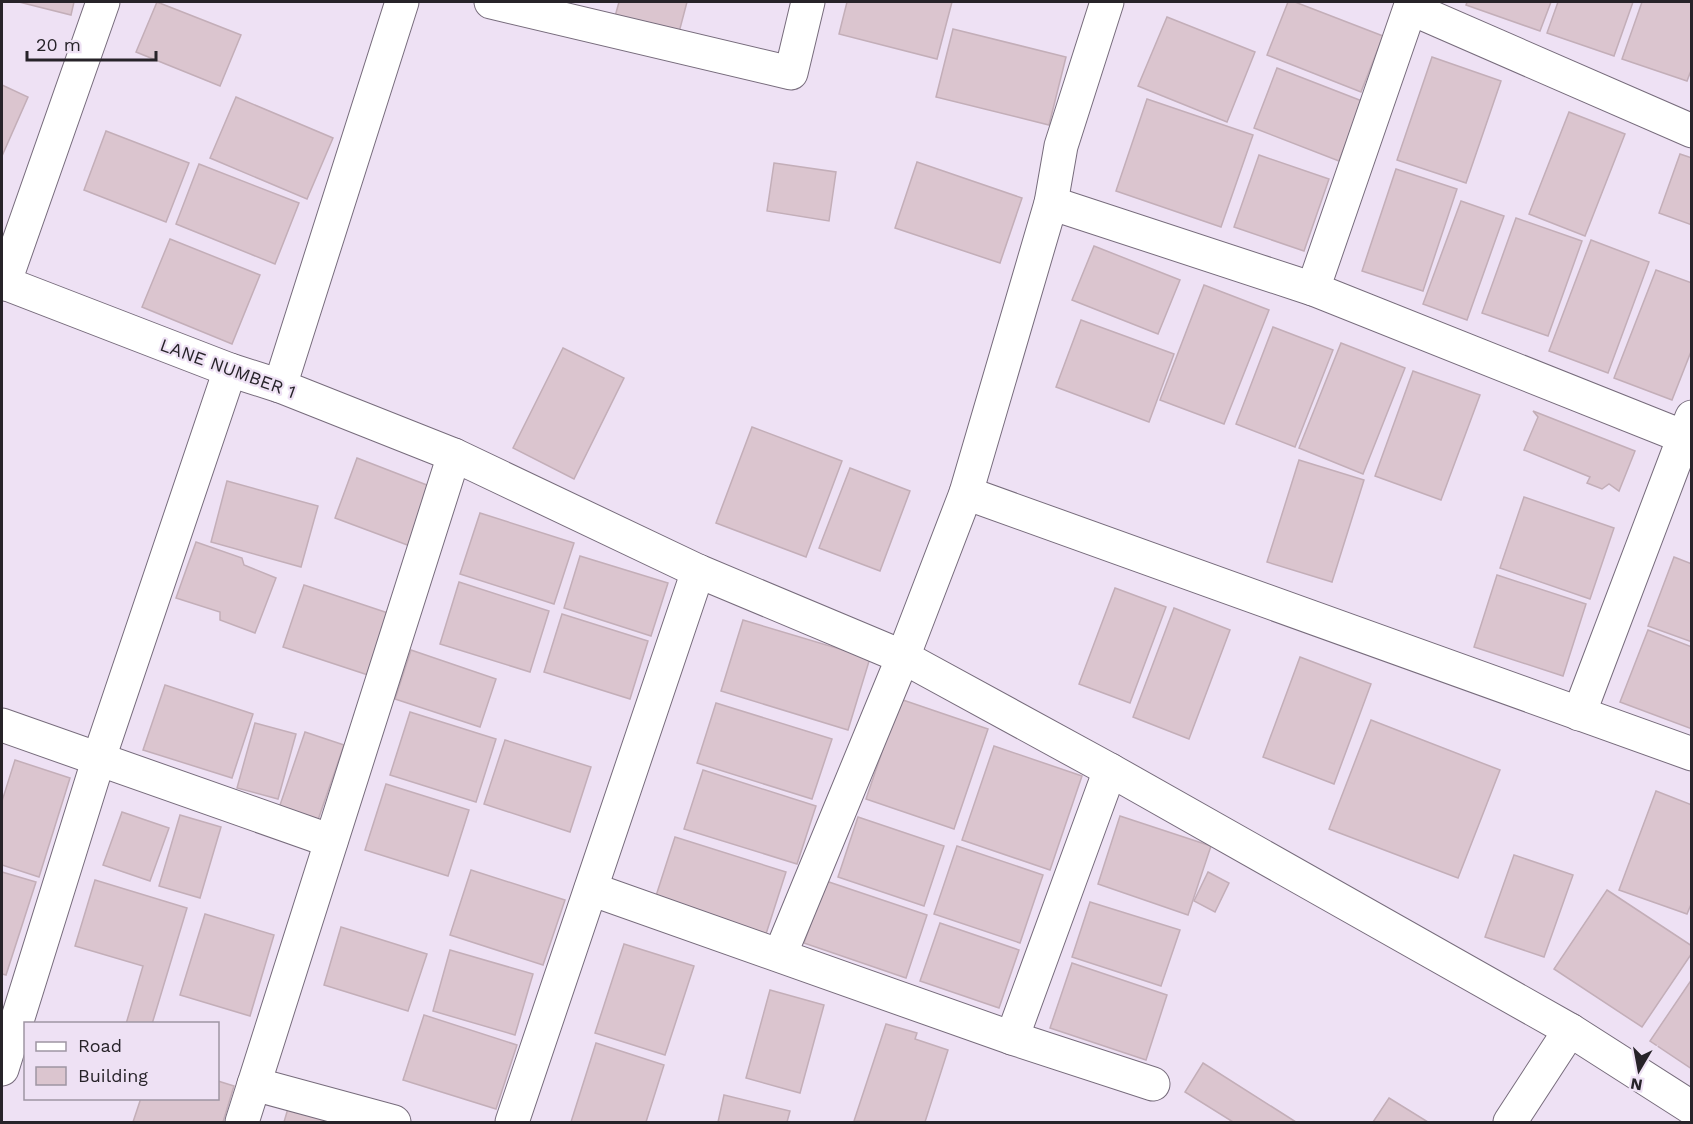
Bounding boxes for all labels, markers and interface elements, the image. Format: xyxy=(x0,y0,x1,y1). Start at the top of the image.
scale bar xyxy=(27,24,156,62)
text: 20 m xyxy=(36,34,81,55)
street label: LANE NUMBER 1 xyxy=(157,334,299,402)
legend xyxy=(24,1022,219,1100)
text: Road xyxy=(78,1035,122,1056)
north arrow xyxy=(1609,1040,1669,1100)
text: Building xyxy=(78,1065,148,1086)
text: N xyxy=(1629,1074,1644,1095)

